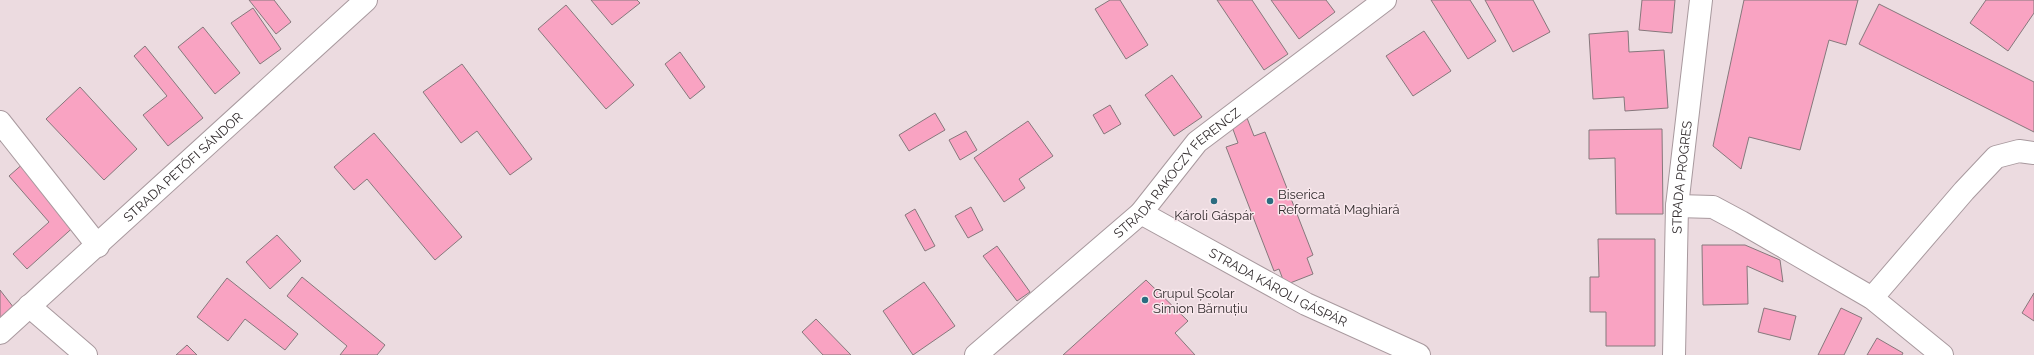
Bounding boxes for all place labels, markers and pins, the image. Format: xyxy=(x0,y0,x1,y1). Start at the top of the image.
place label: Biserica Reformată Maghiară xyxy=(1278,187,1400,217)
marker: Károli Gáspár xyxy=(1209,196,1219,206)
marker: Biserica Reformată Maghiară xyxy=(1265,196,1275,206)
place label: Károli Gáspár xyxy=(1174,208,1254,223)
place label: Grupul Școlar Simion Bărnuțiu xyxy=(1153,286,1248,316)
marker: Grupul Școlar Simion Bărnuțiu xyxy=(1140,295,1150,305)

